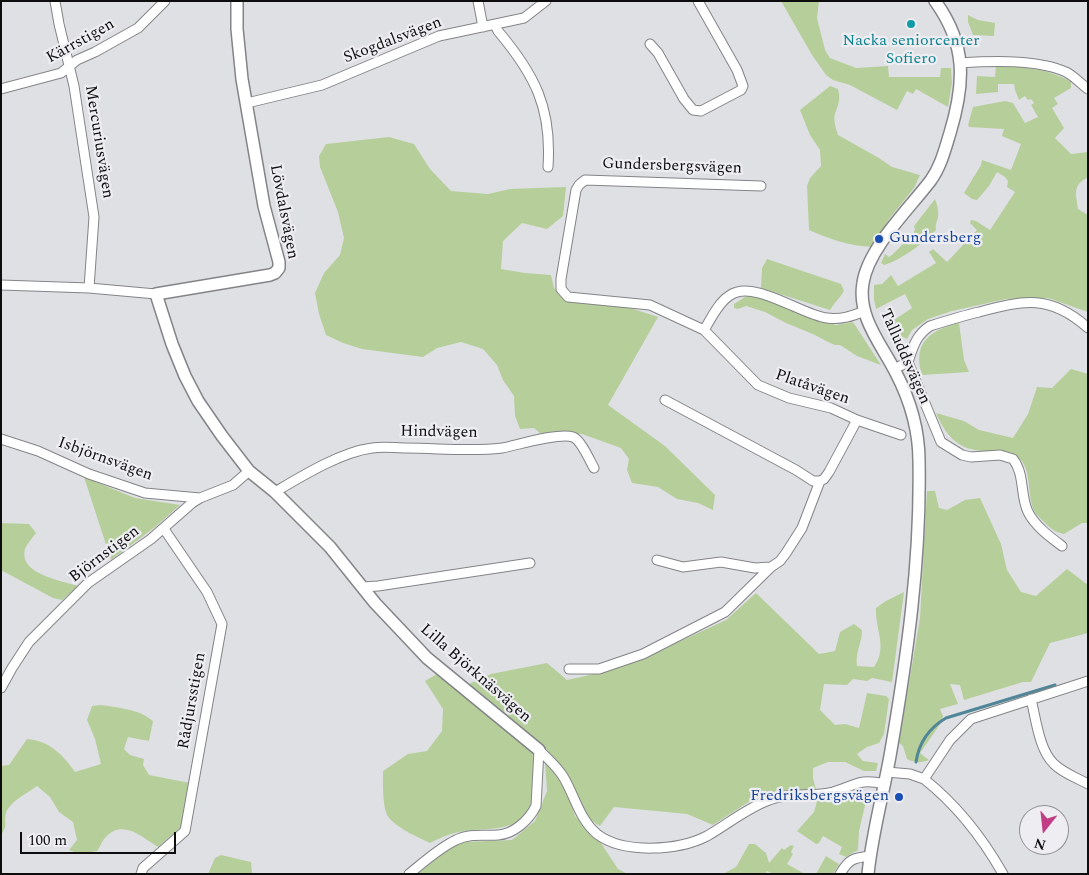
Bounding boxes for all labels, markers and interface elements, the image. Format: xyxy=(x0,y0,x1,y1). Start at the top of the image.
street label: Skogdalsvägen xyxy=(341,13,445,69)
street label: Kärrstigen xyxy=(44,15,118,69)
marker: Nacka seniorcenter Sofiero xyxy=(905,18,917,30)
place label: Nacka seniorcenter Sofiero xyxy=(843,32,979,70)
street label: Mercuriusvägen xyxy=(80,84,116,200)
street label: Gundersbergsvägen xyxy=(602,155,742,179)
street label: Lövdalsvägen xyxy=(264,163,302,261)
place label: Gundersberg xyxy=(889,229,981,249)
marker: Gundersberg xyxy=(873,233,885,245)
street label: Talluddsvägen xyxy=(874,306,934,408)
street label: Platåvägen xyxy=(772,366,852,410)
street label: Hindvägen xyxy=(400,423,478,443)
street label: Isbjörnsvägen xyxy=(55,434,155,486)
street label: Björnstigen xyxy=(66,522,144,588)
street label: Lilla Björknäsvägen xyxy=(416,621,534,727)
street label: Rådjursstigen xyxy=(175,651,211,751)
place label: Fredriksbergsvägen xyxy=(750,787,889,807)
marker: Fredriksbergsvägen xyxy=(893,791,905,803)
north arrow xyxy=(1019,805,1069,855)
scale bar xyxy=(22,822,179,854)
text: 100 m xyxy=(28,829,67,852)
text: N xyxy=(1032,832,1048,856)

